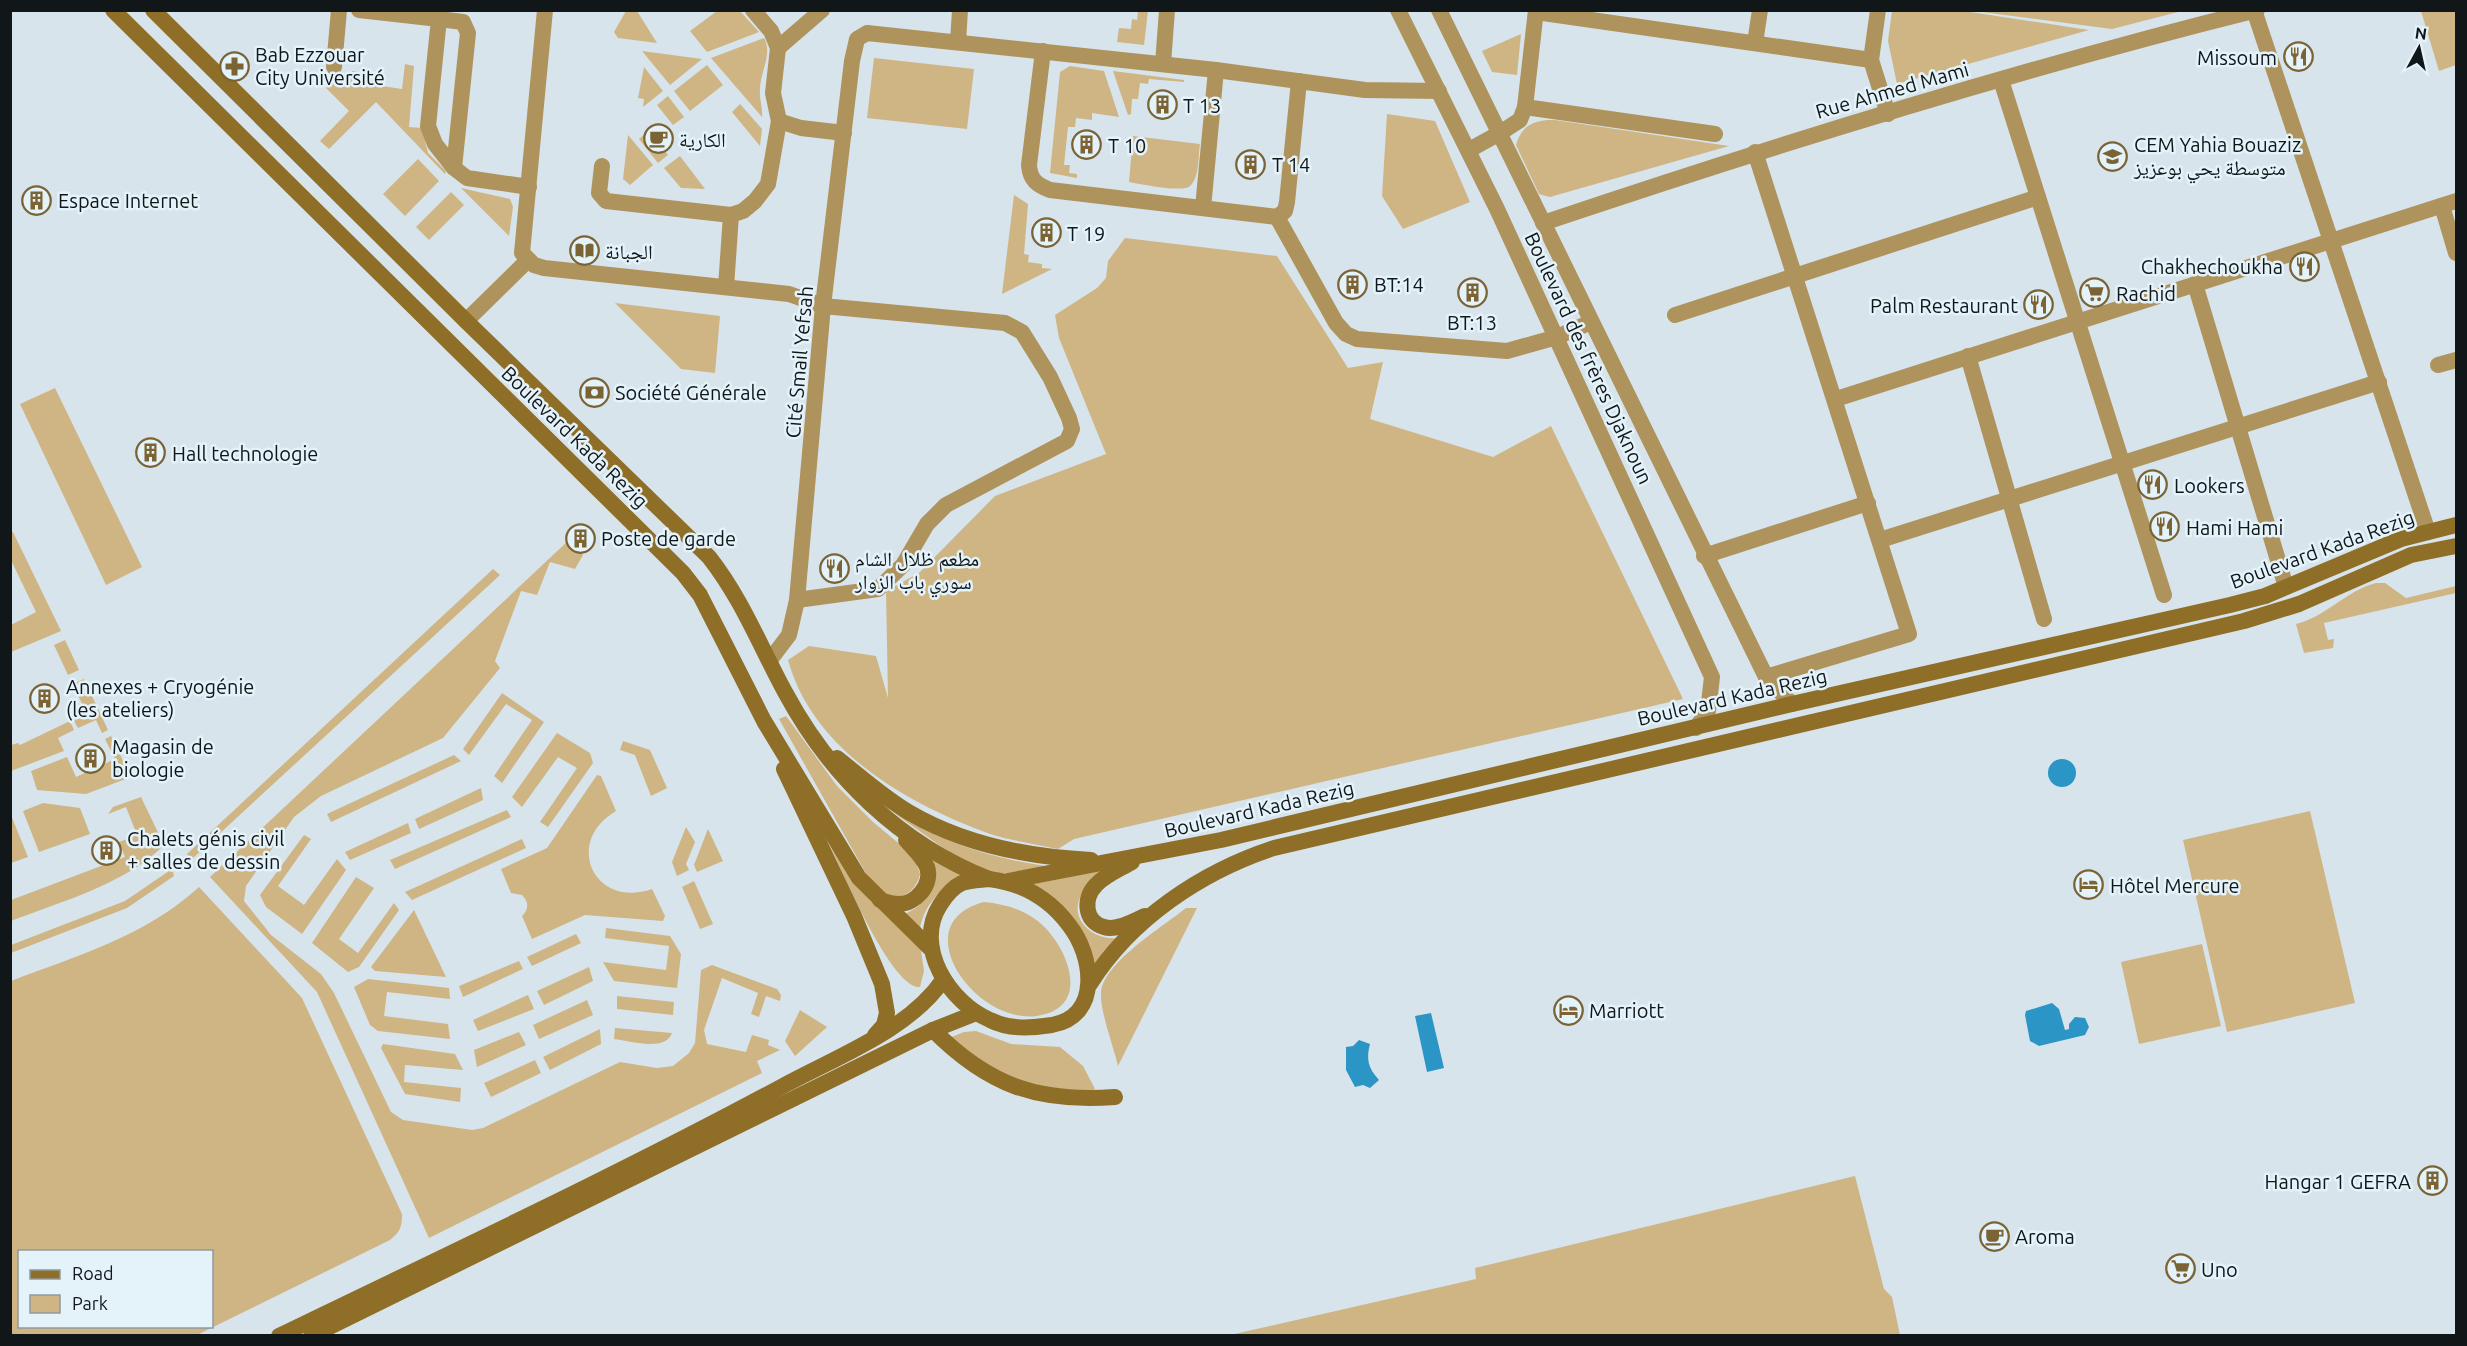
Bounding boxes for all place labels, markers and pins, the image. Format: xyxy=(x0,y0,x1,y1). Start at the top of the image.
restaurant icon: Missoum xyxy=(2282,41,2314,73)
place label: Bab Ezzouar City Université xyxy=(255,43,385,89)
place label: Missoum xyxy=(2197,46,2277,69)
pharmacy icon: Bab Ezzouar City Université xyxy=(218,50,250,82)
building icon: T 13 xyxy=(1146,89,1178,121)
place label: T 13 xyxy=(1183,94,1221,117)
cafe icon: الكارية xyxy=(642,123,674,155)
place label: الكارية xyxy=(679,128,726,151)
building icon: T 10 xyxy=(1071,129,1103,161)
place label: CEM Yahia Bouaziz متوسطة يحي بوعزيز xyxy=(2133,133,2301,184)
place label: T 10 xyxy=(1108,134,1146,157)
school or university icon: CEM Yahia Bouaziz متوسطة يحي بوعزيز xyxy=(2097,140,2129,172)
building icon: T 14 xyxy=(1235,148,1267,180)
place label: T 14 xyxy=(1272,153,1310,176)
building icon: Espace Internet xyxy=(21,184,53,216)
place label: Espace Internet xyxy=(58,189,198,212)
building icon: T 19 xyxy=(1030,217,1062,249)
place label: T 19 xyxy=(1067,222,1105,245)
library icon: الجبانة xyxy=(568,235,600,267)
place label: الجبانة xyxy=(605,240,653,263)
restaurant icon: Chakhechoukha xyxy=(2288,250,2320,282)
place label: Chakhechoukha xyxy=(2141,255,2283,278)
building icon: BT:14 xyxy=(1337,268,1369,300)
place label: BT:14 xyxy=(1374,273,1424,296)
building icon: BT:13 xyxy=(1456,276,1488,308)
supermarket icon: Rachid xyxy=(2079,277,2111,309)
place label: Rachid xyxy=(2116,282,2176,305)
restaurant icon: Palm Restaurant xyxy=(2023,289,2055,321)
place label: Palm Restaurant xyxy=(1870,294,2018,317)
place label: BT:13 xyxy=(1447,311,1497,334)
bank icon: Société Générale xyxy=(578,376,610,408)
place label: Société Générale xyxy=(615,381,767,404)
building icon: Hall technologie xyxy=(135,437,167,469)
place label: Hall technologie xyxy=(172,442,318,465)
restaurant icon: Lookers xyxy=(2137,469,2169,501)
place label: Lookers xyxy=(2174,474,2245,497)
restaurant icon: Hami Hami xyxy=(2149,511,2181,543)
place label: Hami Hami xyxy=(2186,516,2283,539)
building icon: Poste de garde xyxy=(564,522,596,554)
place label: Poste de garde xyxy=(601,527,736,550)
place label: مطعم ظلال الشام سوري باب الزوار xyxy=(854,547,979,598)
restaurant icon: مطعم ظلال الشام سوري باب الزوار xyxy=(818,553,850,585)
place label: Annexes + Cryogénie (les ateliers) xyxy=(66,675,254,721)
building icon: Annexes + Cryogénie (les ateliers) xyxy=(29,682,61,714)
place label: Magasin de biologie xyxy=(112,735,214,781)
building icon: Magasin de biologie xyxy=(75,742,107,774)
place label: Chalets génis civil + salles de dessin xyxy=(127,827,284,873)
building icon: Chalets génis civil + salles de dessin xyxy=(90,834,122,866)
hotel icon: Hôtel Mercure xyxy=(2073,869,2105,901)
place label: Hôtel Mercure xyxy=(2110,874,2240,897)
hotel icon: Marriott xyxy=(1552,994,1584,1026)
place label: Marriott xyxy=(1589,999,1664,1022)
building icon: Hangar 1 GEFRA xyxy=(2416,1165,2448,1197)
place label: Hangar 1 GEFRA xyxy=(2265,1170,2411,1193)
cafe icon: Aroma xyxy=(1978,1220,2010,1252)
place label: Aroma xyxy=(2015,1225,2075,1248)
supermarket icon: Uno xyxy=(2164,1253,2196,1285)
place label: Uno xyxy=(2201,1258,2238,1281)

